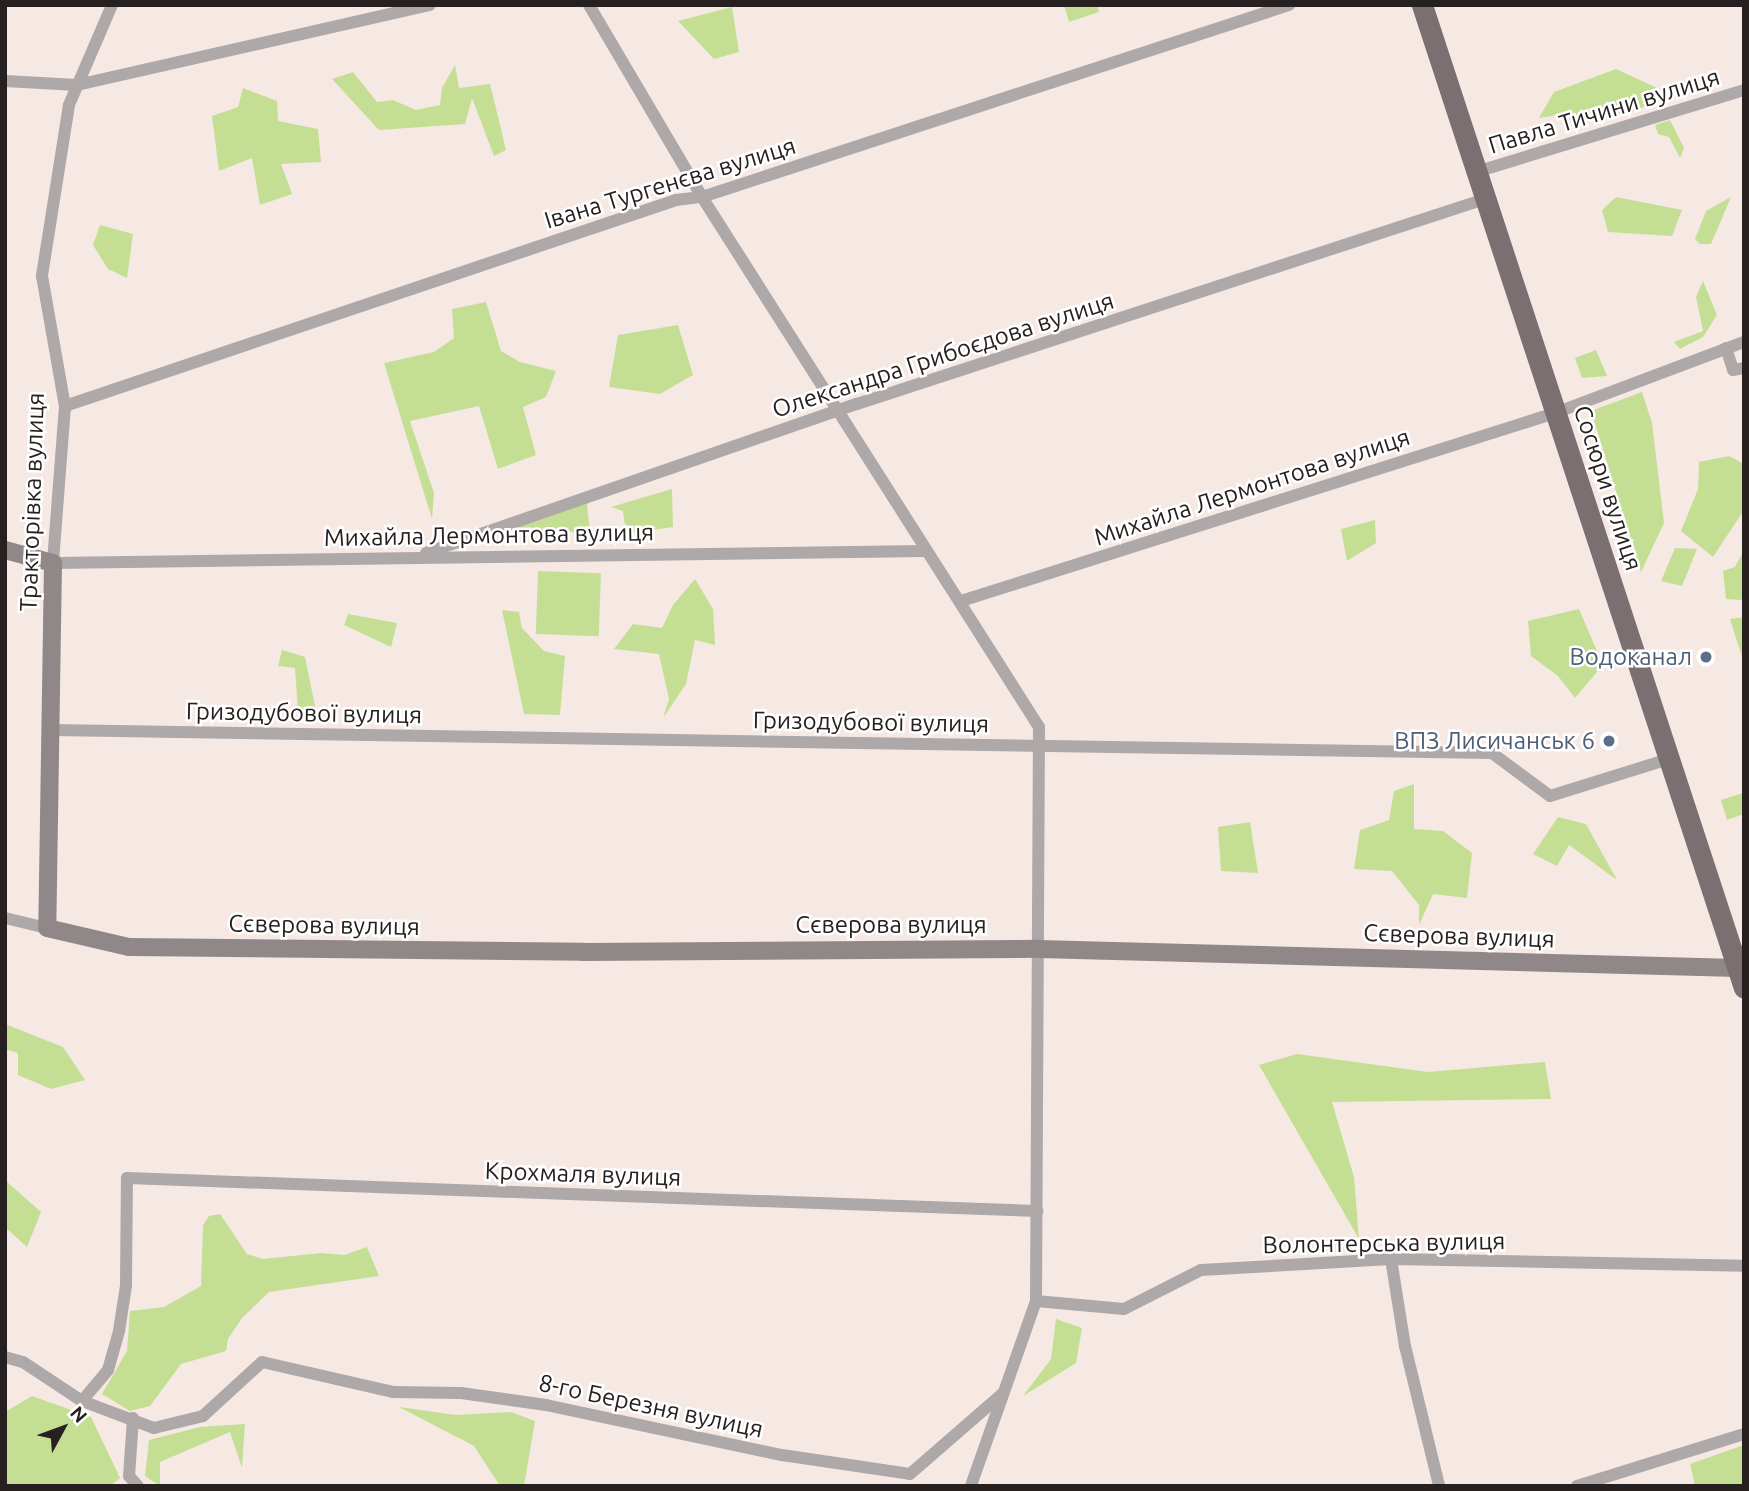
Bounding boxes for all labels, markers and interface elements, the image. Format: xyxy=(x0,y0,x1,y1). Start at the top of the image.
street label: Павла Тичини вулиця xyxy=(1485,62,1723,160)
street label: Івана Тургенєва вулиця xyxy=(541,131,799,235)
street label: Олександра Грибоєдова вулиця xyxy=(768,286,1118,424)
street label: Тракторівка вулиця xyxy=(14,392,50,612)
street label: Сосюри вулиця xyxy=(1568,402,1648,574)
street label: Михайла Лермонтова вулиця xyxy=(1090,422,1414,552)
street label: Михайла Лермонтова вулиця xyxy=(324,518,654,552)
place label: Водоканал xyxy=(1570,643,1692,671)
marker: Водоканал xyxy=(1698,649,1714,665)
street label: Гризодубової вулиця xyxy=(186,697,422,729)
street label: Гризодубової вулиця xyxy=(753,706,989,738)
place label: ВПЗ Лисичанськ 6 xyxy=(1394,727,1595,755)
marker: ВПЗ Лисичанськ 6 xyxy=(1601,733,1617,749)
street label: Сєверова вулиця xyxy=(228,909,420,941)
street label: Сєверова вулиця xyxy=(795,911,987,939)
street label: Сєверова вулиця xyxy=(1363,918,1555,954)
street label: Крохмаля вулиця xyxy=(484,1156,682,1192)
street label: Волонтерська вулиця xyxy=(1262,1226,1506,1260)
street label: 8-го Березня вулиця xyxy=(536,1368,766,1444)
north arrow xyxy=(28,1393,98,1463)
text: N xyxy=(66,1402,92,1427)

